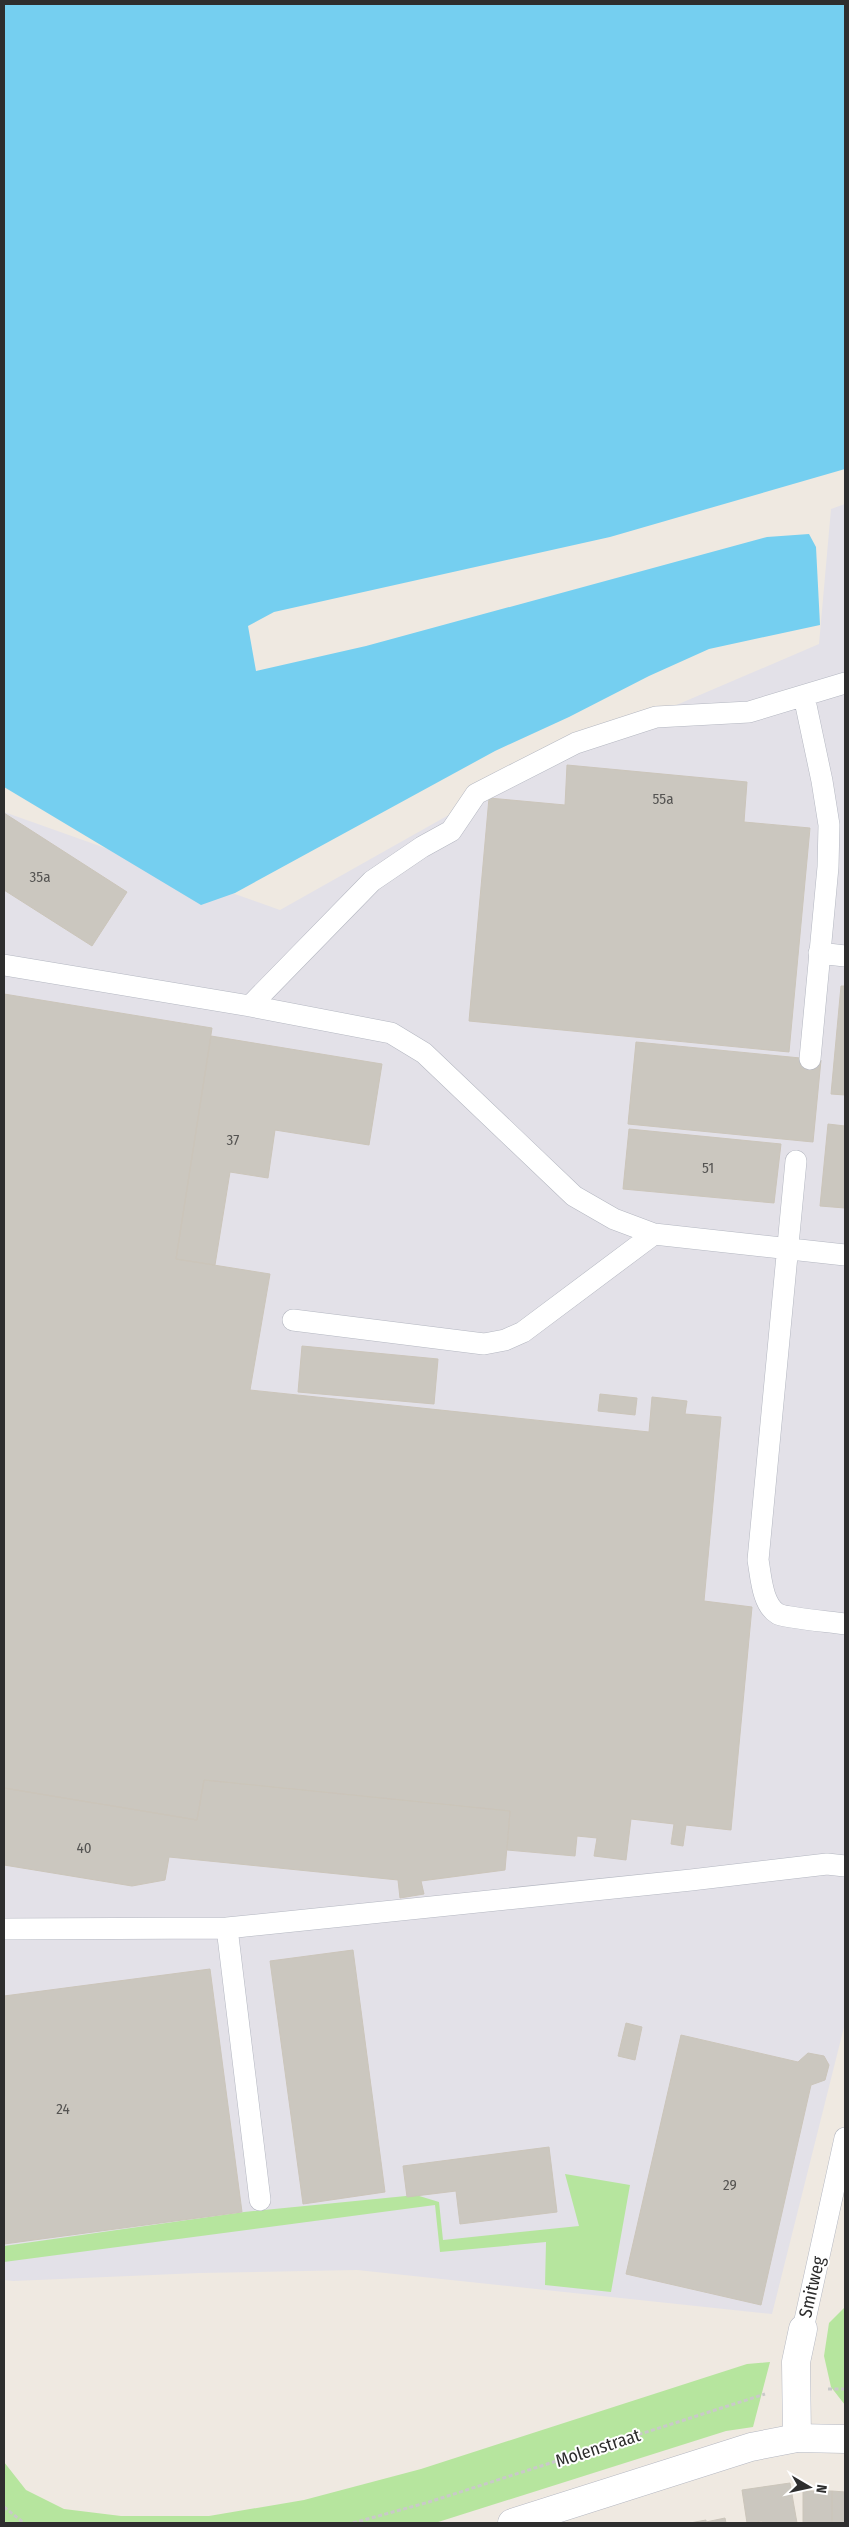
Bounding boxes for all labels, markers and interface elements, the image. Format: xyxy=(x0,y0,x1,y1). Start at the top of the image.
house number: 55a xyxy=(652,790,674,808)
house number: 35a xyxy=(29,868,51,886)
house number: 37 xyxy=(227,1131,239,1149)
house number: 51 xyxy=(702,1159,714,1177)
house number: 40 xyxy=(76,1839,92,1857)
house number: 24 xyxy=(56,2100,70,2118)
house number: 29 xyxy=(723,2176,737,2194)
street label: Smitweg xyxy=(794,2254,830,2320)
street label: Molenstraat xyxy=(553,2424,643,2472)
north arrow xyxy=(784,2462,834,2512)
text: N xyxy=(812,2483,830,2494)

